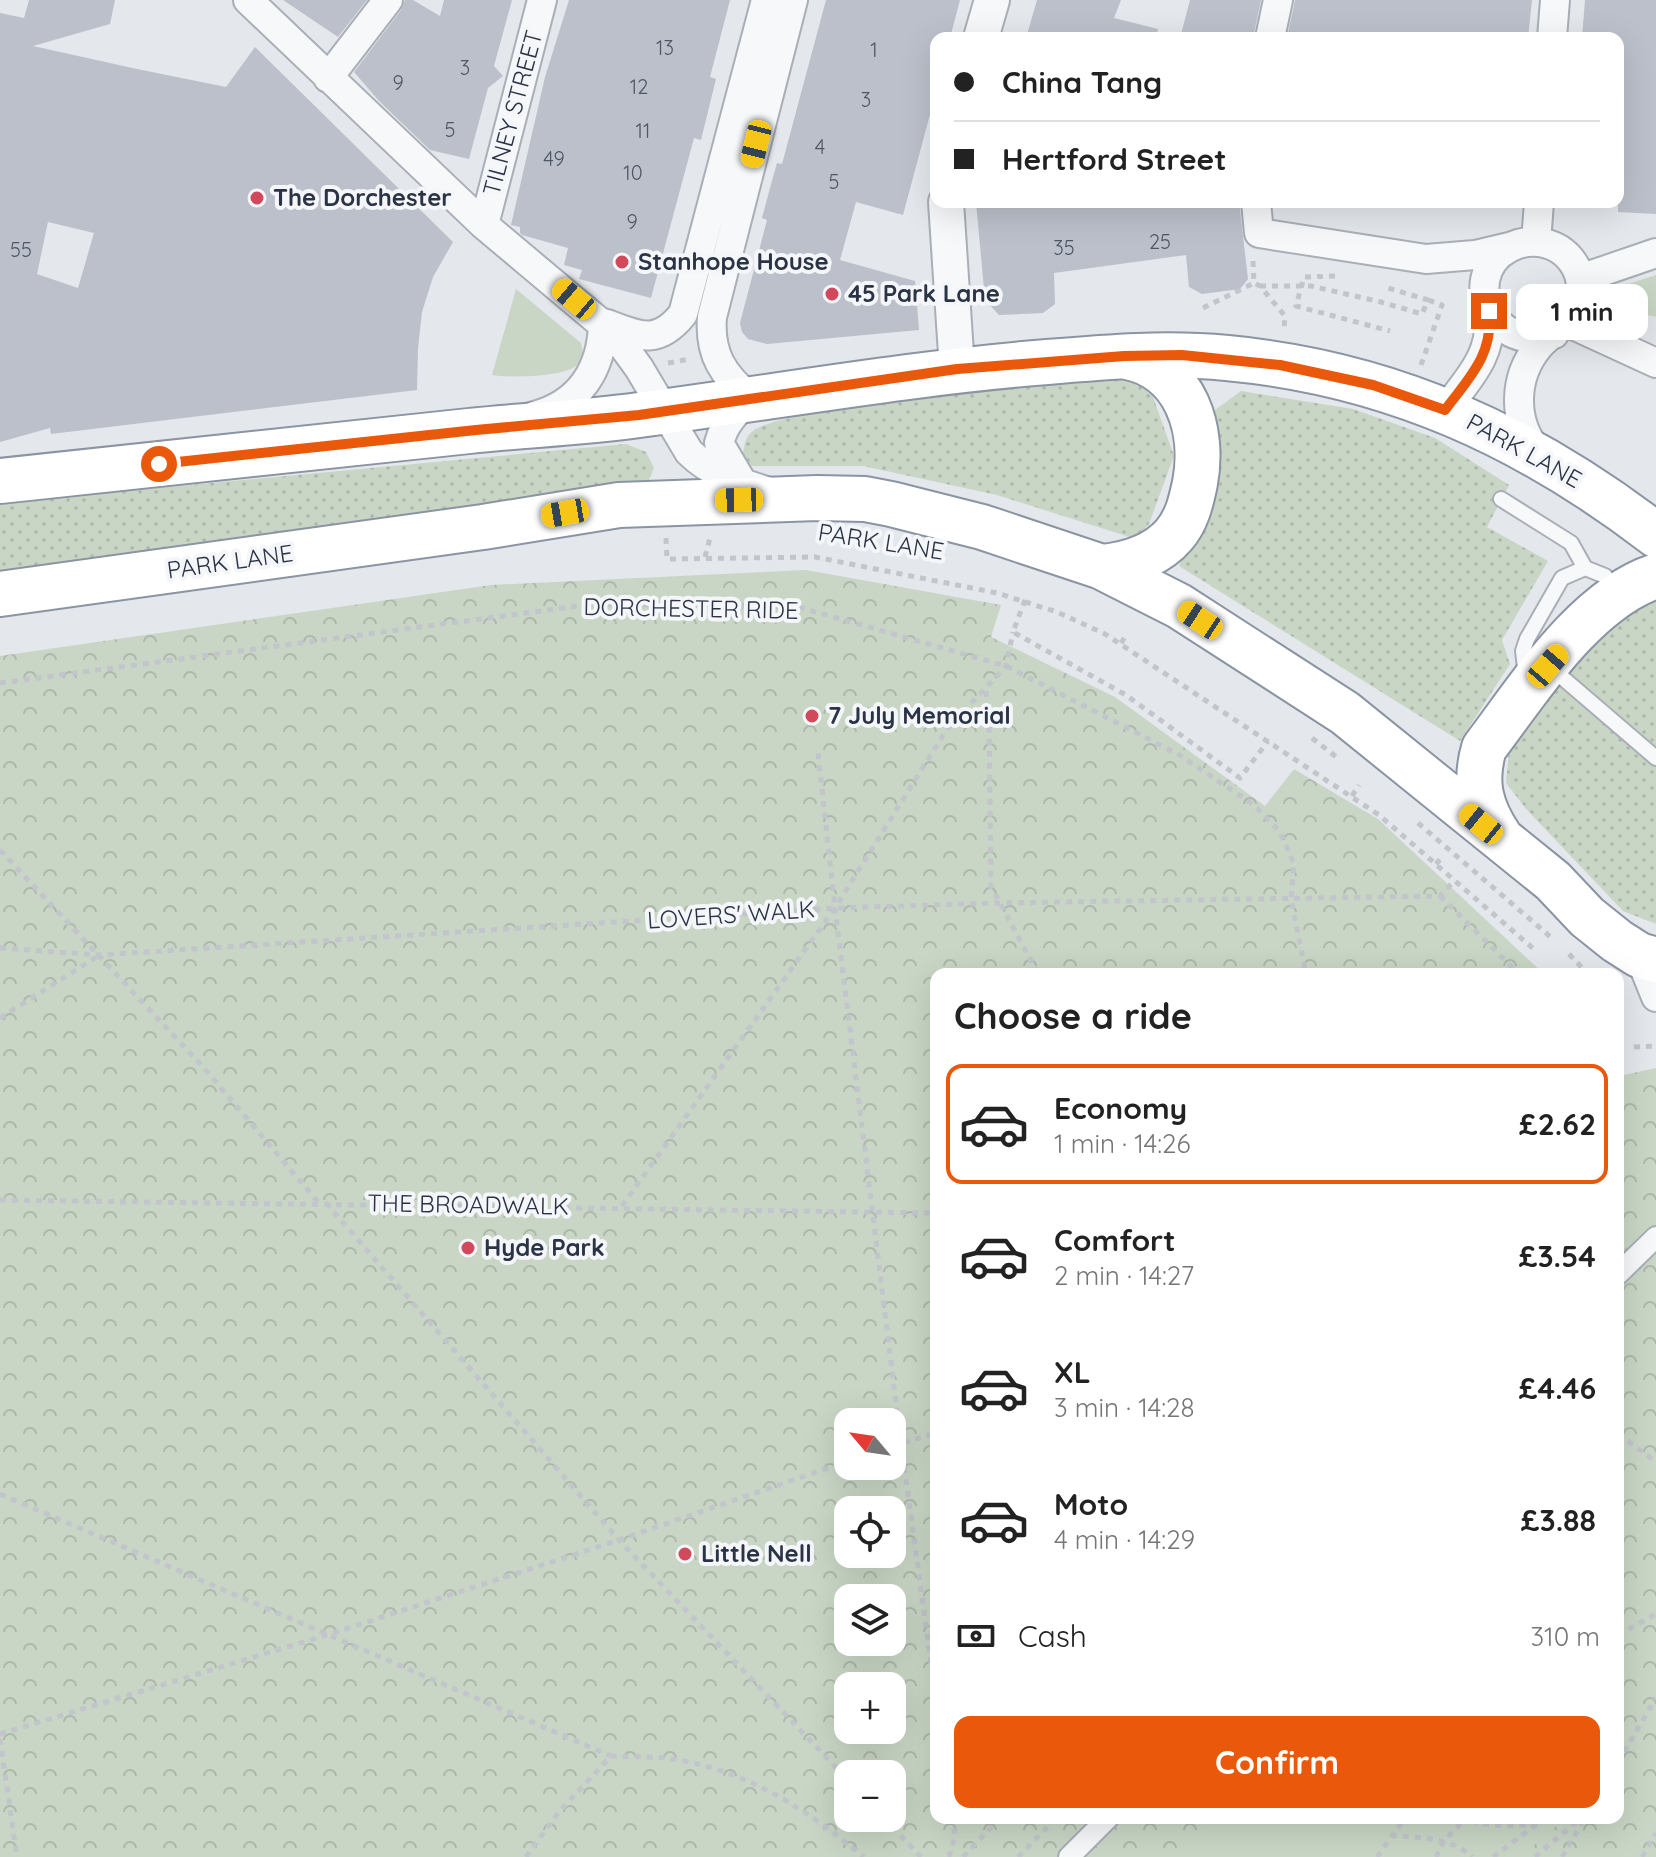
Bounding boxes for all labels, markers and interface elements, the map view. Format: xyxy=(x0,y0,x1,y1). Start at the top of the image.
street label: TILNEY STREET xyxy=(476,27,549,199)
house number: 13 xyxy=(656,35,674,60)
house number: 1 xyxy=(870,37,878,62)
house number: 3 xyxy=(460,55,470,80)
text: China Tang xyxy=(1002,63,1162,101)
house number: 9 xyxy=(392,70,404,95)
house number: 12 xyxy=(630,74,648,99)
house number: 3 xyxy=(861,87,871,112)
house number: 5 xyxy=(445,117,455,142)
house number: 11 xyxy=(636,118,650,143)
car xyxy=(739,118,773,170)
house number: 4 xyxy=(815,134,825,159)
text: Hertford Street xyxy=(1002,140,1227,178)
house number: 49 xyxy=(543,146,565,171)
house number: 10 xyxy=(623,160,643,185)
house number: 5 xyxy=(829,169,839,194)
place label: The Dorchester xyxy=(273,182,452,212)
marker: The Dorchester xyxy=(248,189,266,207)
house number: 9 xyxy=(626,209,638,234)
house number: 25 xyxy=(1149,229,1171,254)
house number: 35 xyxy=(1053,235,1075,260)
house number: 55 xyxy=(10,237,32,262)
place label: Stanhope House xyxy=(638,246,829,276)
marker: Stanhope House xyxy=(613,253,631,271)
car xyxy=(548,274,600,324)
place label: 45 Park Lane xyxy=(848,278,1000,308)
callout: 1 min xyxy=(1517,283,1649,339)
marker: 45 Park Lane xyxy=(823,285,841,303)
route end xyxy=(1471,293,1507,329)
text: 1 min xyxy=(1551,295,1614,328)
street label: PARK LANE xyxy=(1462,406,1587,494)
route start xyxy=(141,446,177,482)
car xyxy=(715,488,763,512)
car xyxy=(539,497,591,529)
street label: PARK LANE xyxy=(816,516,946,566)
street label: PARK LANE xyxy=(165,537,295,585)
street label: DORCHESTER RIDE xyxy=(583,591,799,625)
car xyxy=(1173,597,1227,643)
car xyxy=(1523,640,1573,692)
place label: 7 July Memorial xyxy=(828,700,1011,730)
marker: 7 July Memorial xyxy=(803,707,821,725)
car xyxy=(1455,800,1507,848)
street label: LOVERS' WALK xyxy=(646,893,816,935)
text: Choose a ride xyxy=(954,993,1192,1038)
icon: car xyxy=(958,1088,1030,1160)
text: Economy xyxy=(1054,1089,1187,1127)
text: £2.62 xyxy=(1519,1105,1596,1143)
text: 1 min · 14:26 xyxy=(1054,1127,1190,1160)
street label: THE BROADWALK xyxy=(367,1187,569,1221)
icon: car xyxy=(958,1220,1030,1292)
text: Comfort xyxy=(1054,1221,1175,1259)
place label: Hyde Park xyxy=(484,1232,605,1262)
text: £3.54 xyxy=(1519,1237,1596,1275)
marker: Hyde Park xyxy=(459,1239,477,1257)
text: 2 min · 14:27 xyxy=(1054,1259,1194,1292)
icon: car xyxy=(958,1352,1030,1424)
text: XL xyxy=(1054,1353,1091,1391)
text: £4.46 xyxy=(1519,1369,1596,1407)
text: 3 min · 14:28 xyxy=(1054,1391,1195,1424)
north arrow xyxy=(834,1408,906,1480)
map controls xyxy=(834,1408,906,1832)
icon: car xyxy=(958,1484,1030,1556)
text: Moto xyxy=(1054,1485,1128,1523)
button: locate xyxy=(834,1496,906,1568)
text: £3.88 xyxy=(1521,1501,1596,1539)
text: 4 min · 14:29 xyxy=(1054,1523,1195,1556)
place label: Little Nell xyxy=(701,1538,812,1568)
marker: Little Nell xyxy=(676,1545,694,1563)
button: layers xyxy=(834,1584,906,1656)
icon: cash xyxy=(954,1614,998,1658)
text: Cash xyxy=(1018,1617,1087,1655)
text: 310 m xyxy=(1530,1620,1600,1653)
button: + xyxy=(834,1672,906,1744)
button: Confirm xyxy=(954,1716,1600,1808)
button: − xyxy=(834,1760,906,1832)

